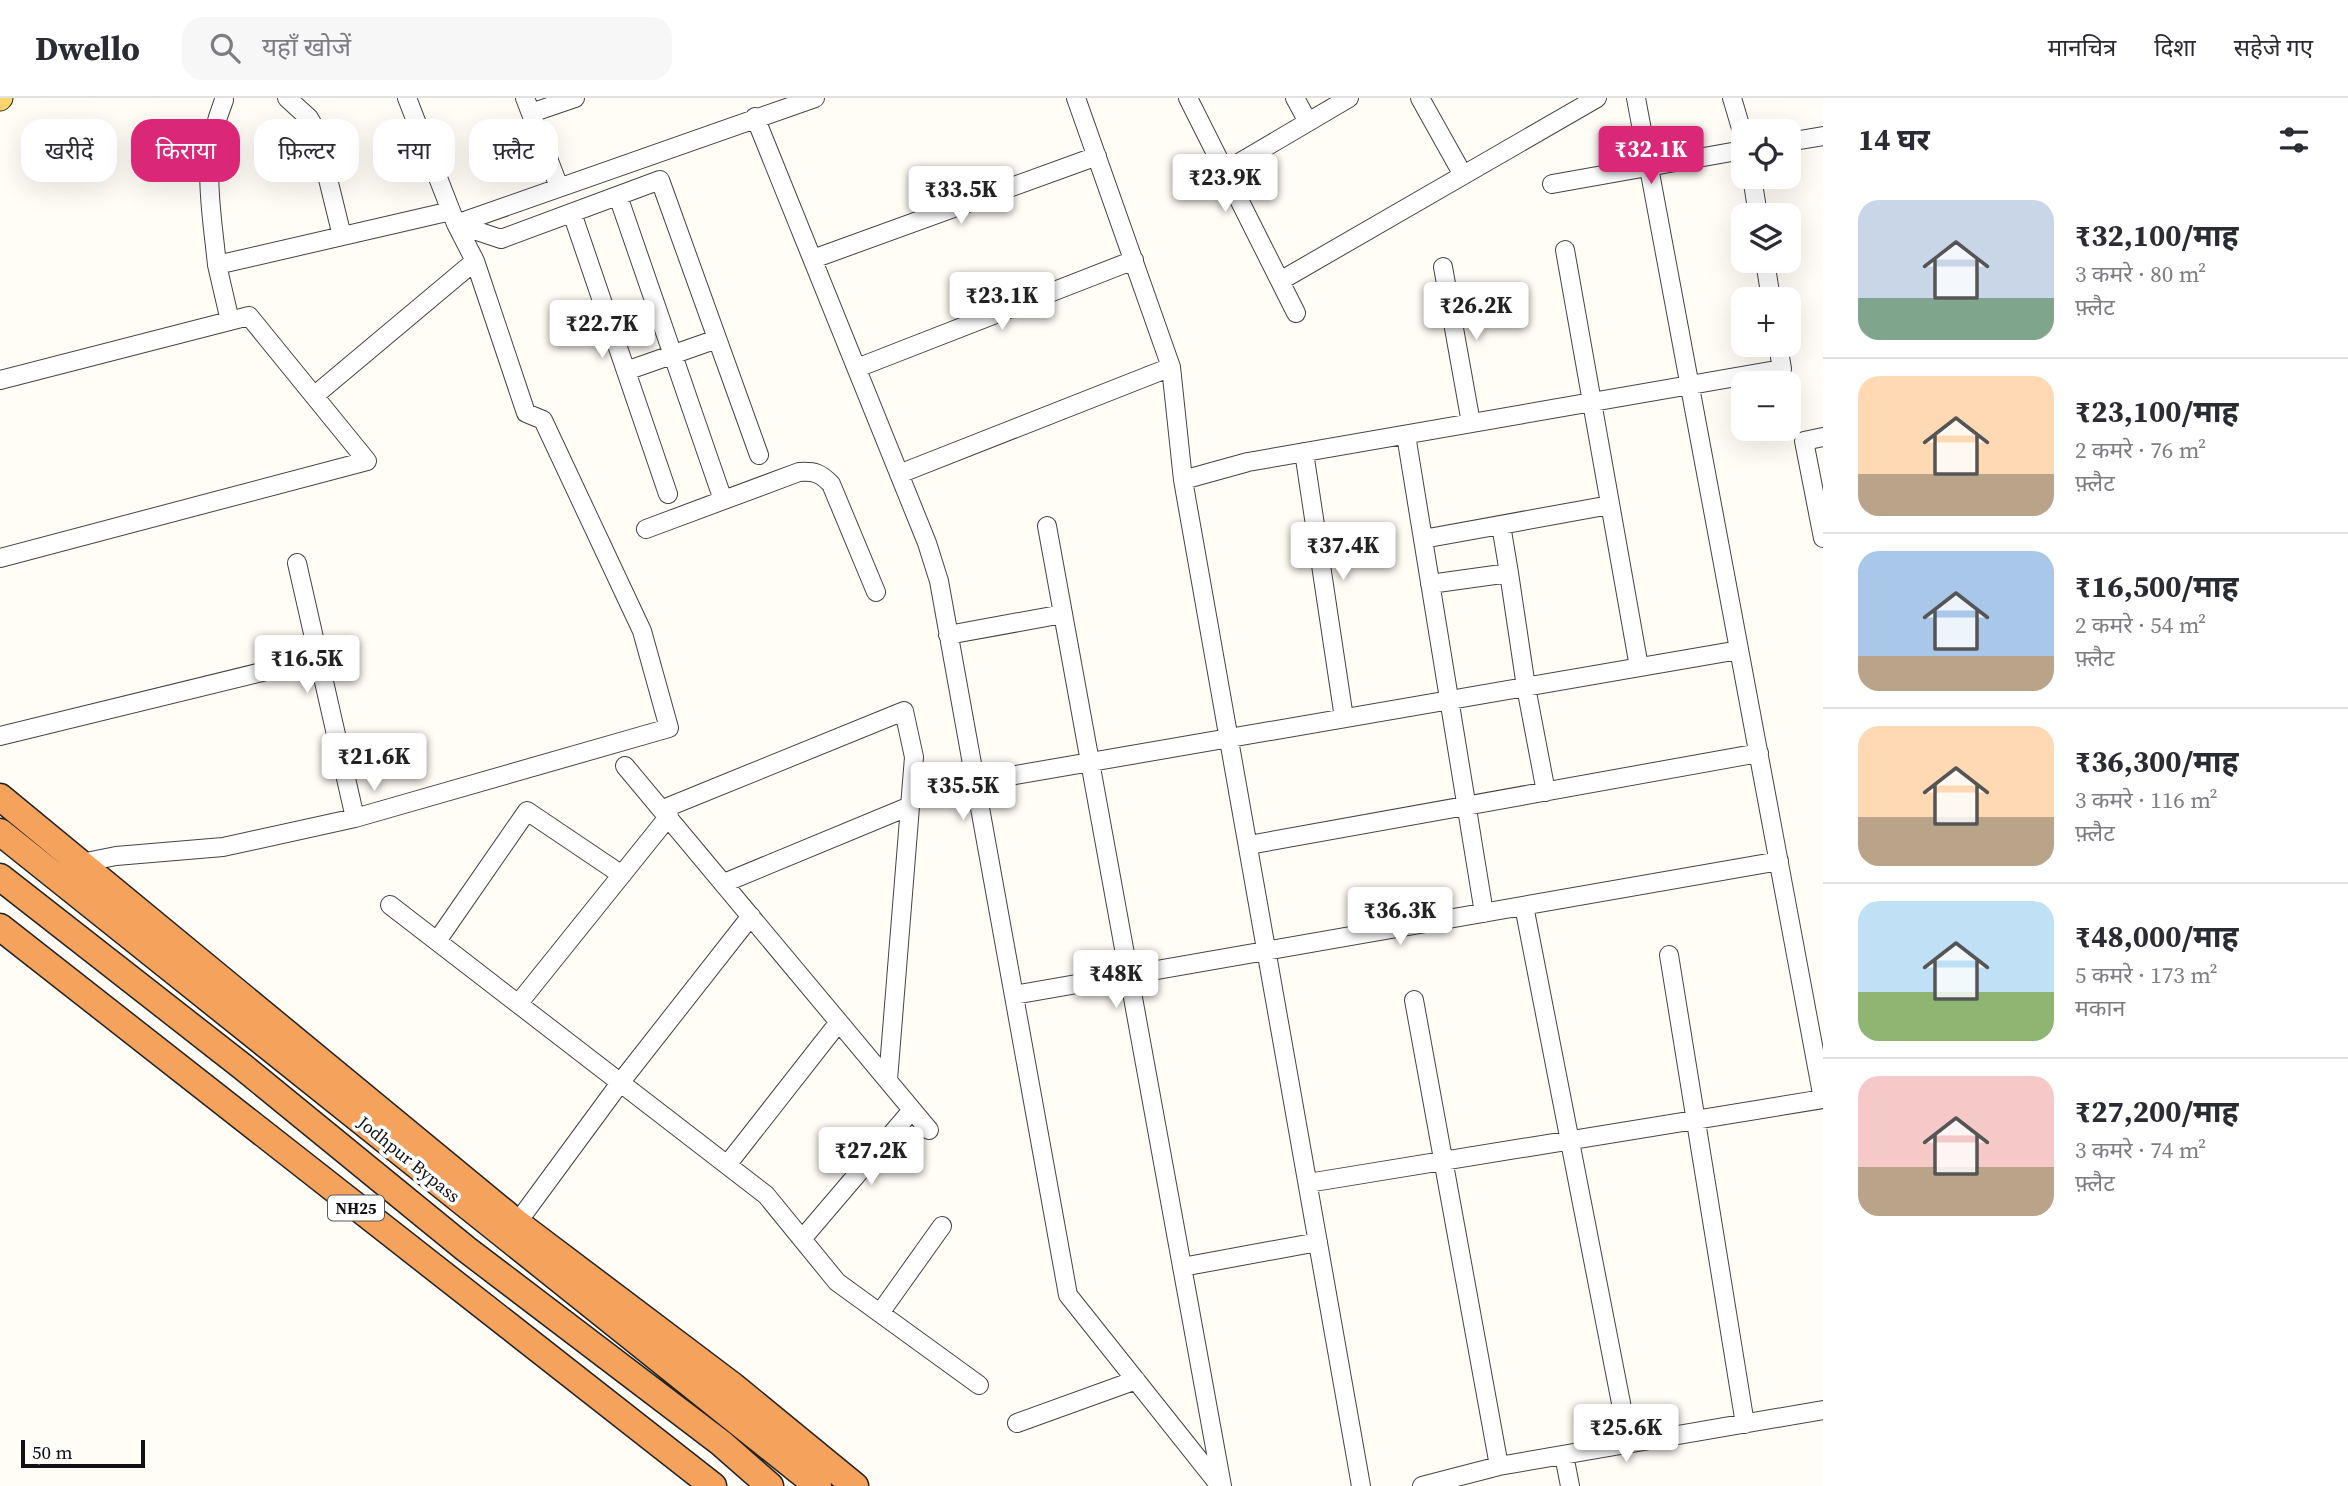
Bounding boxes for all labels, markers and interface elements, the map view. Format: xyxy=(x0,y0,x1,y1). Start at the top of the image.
search box xyxy=(182,17,672,80)
text: Dwello xyxy=(35,26,140,71)
icon: search xyxy=(206,29,244,67)
text: यहाँ खोजें xyxy=(262,29,351,65)
text: मानचित्र xyxy=(2048,31,2116,64)
text: दिशा xyxy=(2154,31,2196,64)
text: सहेजे गए xyxy=(2234,31,2313,64)
chip: खरीदें xyxy=(21,119,117,182)
chip: किराया xyxy=(131,119,240,182)
chip: फ़िल्टर xyxy=(254,119,359,182)
chip: नया xyxy=(373,119,455,182)
chip: फ़्लैट xyxy=(469,119,558,182)
map controls xyxy=(1731,119,1801,441)
button: locate xyxy=(1731,119,1801,189)
text: 14 घर xyxy=(1858,119,1930,160)
icon: filters xyxy=(2275,121,2313,159)
pin: ₹32.1K xyxy=(1594,126,1708,186)
text: ₹32.1K xyxy=(1615,133,1687,165)
pin: ₹23.9K xyxy=(1168,155,1282,214)
text: ₹23.9K xyxy=(1189,161,1261,193)
pin: ₹33.5K xyxy=(904,166,1018,226)
text: ₹33.5K xyxy=(925,173,997,205)
button: layers xyxy=(1731,203,1801,273)
text: ₹32,100/माह xyxy=(2075,215,2239,256)
icon: home xyxy=(1914,228,1998,312)
text: 3 कमरे · 80 m² xyxy=(2075,258,2206,290)
pin: ₹23.1K xyxy=(945,272,1059,332)
text: ₹23.1K xyxy=(966,279,1038,311)
pin: ₹26.2K xyxy=(1419,282,1533,342)
button: + xyxy=(1731,287,1801,357)
text: ₹26.2K xyxy=(1440,289,1512,321)
text: फ़्लैट xyxy=(2075,291,2115,323)
pin: ₹22.7K xyxy=(545,300,659,360)
text: ₹22.7K xyxy=(566,307,638,339)
button: − xyxy=(1731,371,1801,441)
text: ₹23,100/माह xyxy=(2075,391,2239,432)
icon: home xyxy=(1914,404,1998,488)
text: 2 कमरे · 76 m² xyxy=(2075,434,2206,466)
text: फ़्लैट xyxy=(2075,467,2115,499)
pin: ₹37.4K xyxy=(1286,522,1400,582)
text: ₹37.4K xyxy=(1307,529,1379,561)
text: ₹16,500/माह xyxy=(2075,566,2239,607)
icon: home xyxy=(1914,579,1998,663)
text: 2 कमरे · 54 m² xyxy=(2075,609,2206,641)
pin: ₹16.5K xyxy=(250,636,364,695)
text: ₹16.5K xyxy=(271,642,343,674)
text: फ़्लैट xyxy=(2075,642,2115,674)
pin: ₹21.6K xyxy=(317,734,431,793)
text: ₹21.6K xyxy=(338,740,410,772)
text: ₹36,300/माह xyxy=(2075,741,2239,782)
icon: home xyxy=(1914,754,1998,838)
pin: ₹35.5K xyxy=(906,762,1020,822)
text: ₹35.5K xyxy=(927,769,999,801)
text: 3 कमरे · 116 m² xyxy=(2075,784,2218,816)
text: फ़्लैट xyxy=(2075,817,2115,849)
pin: ₹36.3K xyxy=(1343,888,1457,947)
text: ₹36.3K xyxy=(1364,894,1436,926)
text: ₹48,000/माह xyxy=(2075,916,2239,957)
icon: home xyxy=(1914,929,1998,1013)
pin: ₹48K xyxy=(1075,950,1157,1010)
text: ₹48K xyxy=(1089,957,1143,989)
text: 5 कमरे · 173 m² xyxy=(2075,959,2218,991)
text: मकान xyxy=(2075,992,2125,1024)
text: ₹27,200/माह xyxy=(2075,1091,2239,1132)
icon: home xyxy=(1914,1104,1998,1188)
street label: Jodhpur Bypass xyxy=(352,1109,466,1208)
pin: ₹27.2K xyxy=(814,1128,928,1187)
text: ₹27.2K xyxy=(835,1134,907,1166)
text: 3 कमरे · 74 m² xyxy=(2075,1134,2206,1166)
text: फ़्लैट xyxy=(2075,1167,2115,1199)
road number: NH25 xyxy=(328,1196,384,1220)
pin: ₹25.6K xyxy=(1569,1404,1683,1464)
text: ₹25.6K xyxy=(1590,1411,1662,1443)
scale bar xyxy=(21,1437,145,1469)
text: 50 m xyxy=(32,1439,73,1465)

